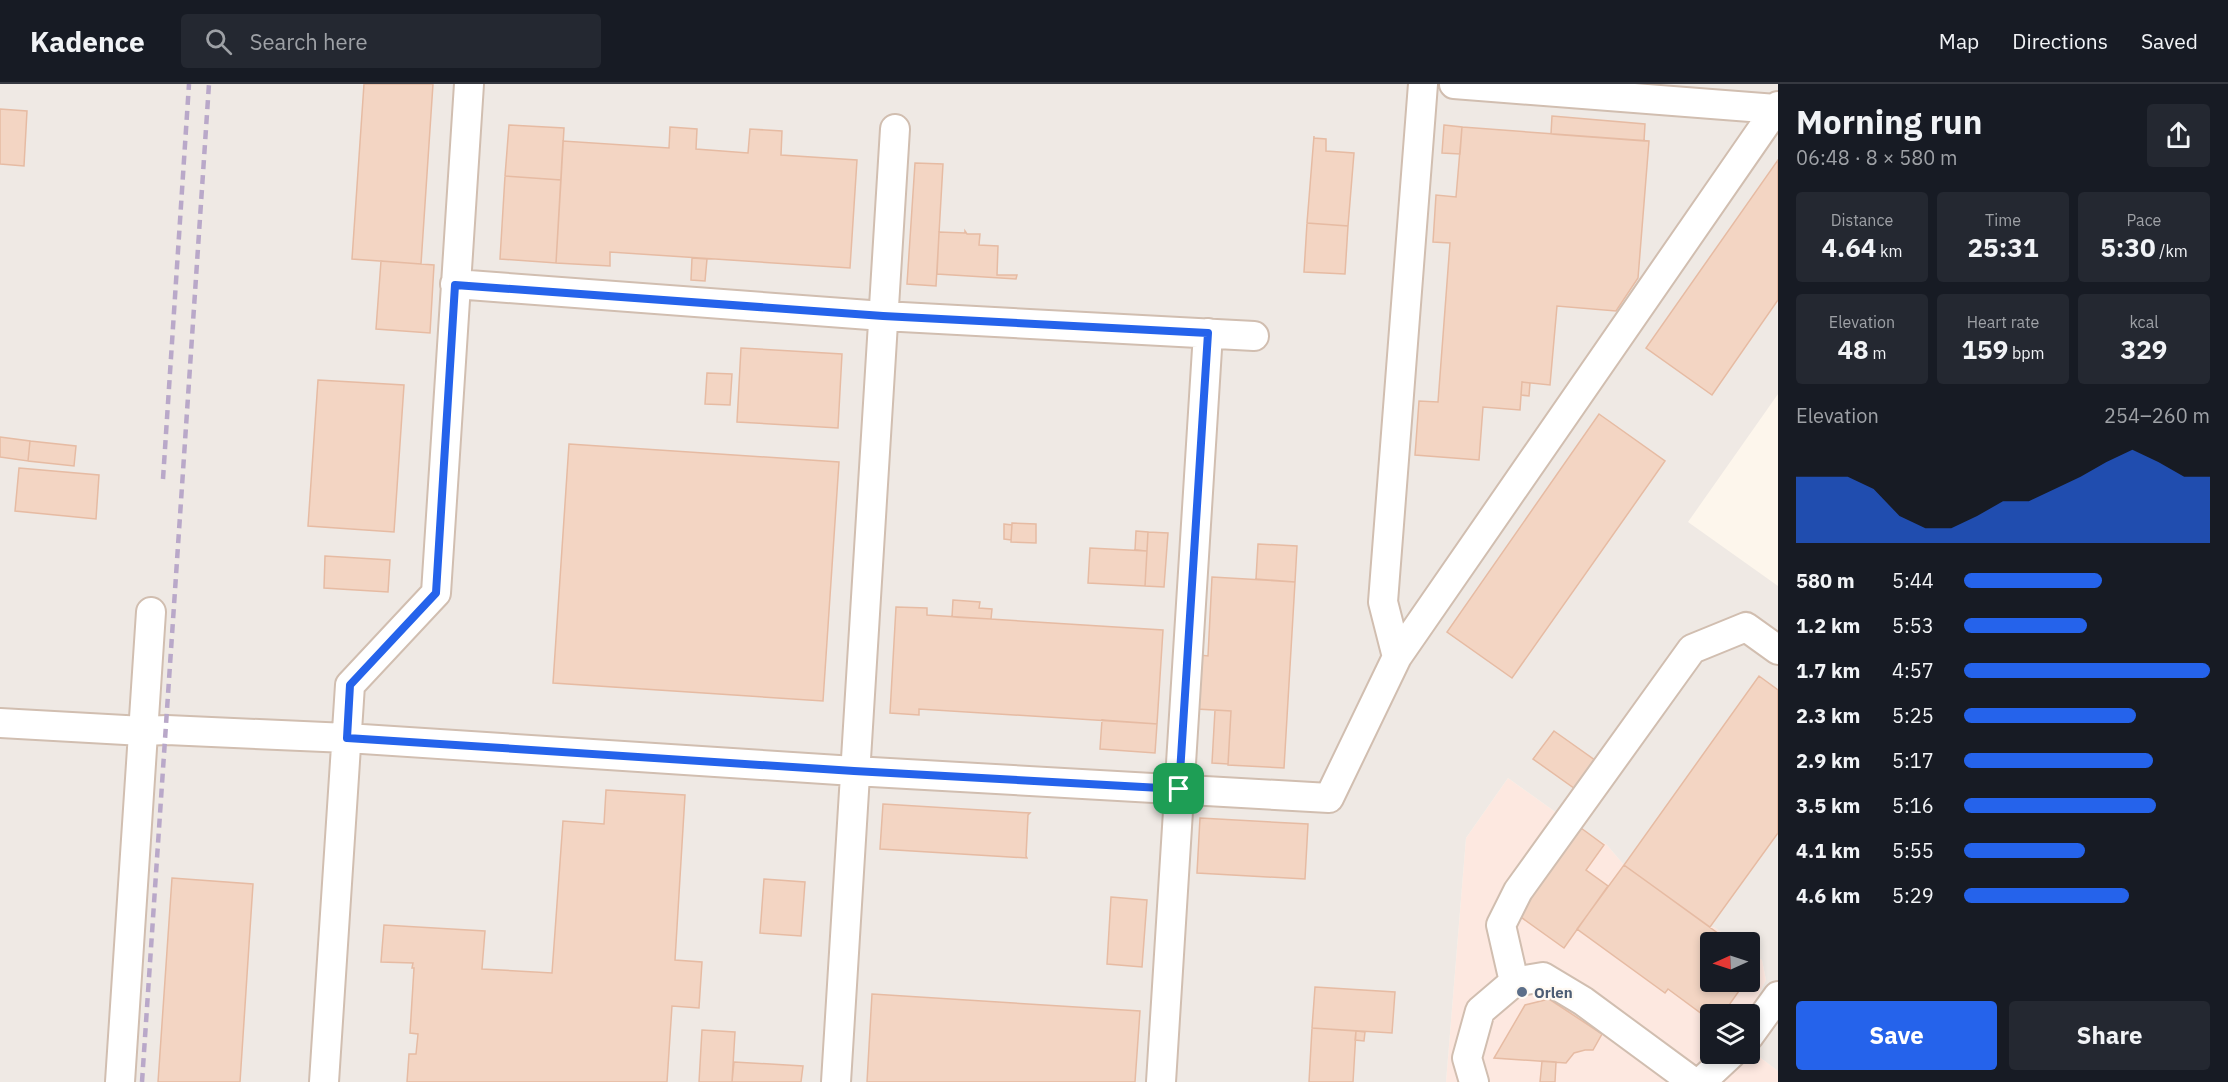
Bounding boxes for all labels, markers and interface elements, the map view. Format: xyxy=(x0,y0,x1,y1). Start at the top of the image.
search box xyxy=(181,14,601,68)
text: Kadence xyxy=(30,23,145,60)
icon: search xyxy=(202,25,235,58)
text: Search here xyxy=(250,27,368,56)
text: Map xyxy=(1939,27,1979,55)
text: Directions xyxy=(2012,27,2108,55)
text: Saved xyxy=(2141,27,2198,55)
text: Morning run xyxy=(1796,100,1982,143)
button: share xyxy=(2147,104,2210,167)
text: 06:48 · 8 × 580 m xyxy=(1796,144,1957,171)
text: Distance xyxy=(1831,210,1893,230)
text: Time xyxy=(1985,210,2021,230)
text: Pace xyxy=(2127,210,2161,230)
text: 4.64 xyxy=(1821,230,1876,264)
text: 25:31 xyxy=(1968,230,2038,264)
text: 5:30 xyxy=(2100,230,2156,264)
text: km xyxy=(1876,241,1903,261)
text: /km xyxy=(2156,241,2188,261)
text: Elevation xyxy=(1829,312,1895,332)
text: Heart rate xyxy=(1967,312,2039,332)
text: kcal xyxy=(2129,312,2159,332)
text: 48 xyxy=(1838,332,1869,366)
text: 159 xyxy=(1961,332,2008,366)
text: 329 xyxy=(2121,332,2167,366)
text: m xyxy=(1869,343,1886,363)
text: bpm xyxy=(2008,343,2045,363)
text: Elevation xyxy=(1796,402,1879,429)
text: 254–260 m xyxy=(2104,402,2210,429)
text: 580 m xyxy=(1796,567,1855,594)
text: 5:44 xyxy=(1892,567,1934,594)
text: 1.2 km xyxy=(1796,612,1860,639)
text: 5:53 xyxy=(1892,612,1934,639)
text: 1.7 km xyxy=(1796,657,1860,684)
text: 4:57 xyxy=(1892,657,1934,684)
text: 2.3 km xyxy=(1796,702,1860,729)
text: 5:25 xyxy=(1892,702,1934,729)
text: 2.9 km xyxy=(1796,747,1860,774)
text: 5:17 xyxy=(1892,747,1934,774)
pin xyxy=(1153,763,1204,814)
icon: arrive xyxy=(1162,772,1195,805)
text: 3.5 km xyxy=(1796,792,1860,819)
text: 5:16 xyxy=(1892,792,1934,819)
text: 4.1 km xyxy=(1796,837,1860,864)
text: 5:55 xyxy=(1892,837,1934,864)
text: 4.6 km xyxy=(1796,882,1860,909)
text: 5:29 xyxy=(1892,882,1934,909)
north arrow xyxy=(1700,932,1760,992)
map controls xyxy=(1700,932,1760,1064)
place label: Orlen xyxy=(1534,983,1573,1002)
marker: Orlen xyxy=(1515,985,1529,999)
button: Save xyxy=(1796,1001,1997,1070)
button: Share xyxy=(2009,1001,2210,1070)
button: layers xyxy=(1700,1004,1760,1064)

